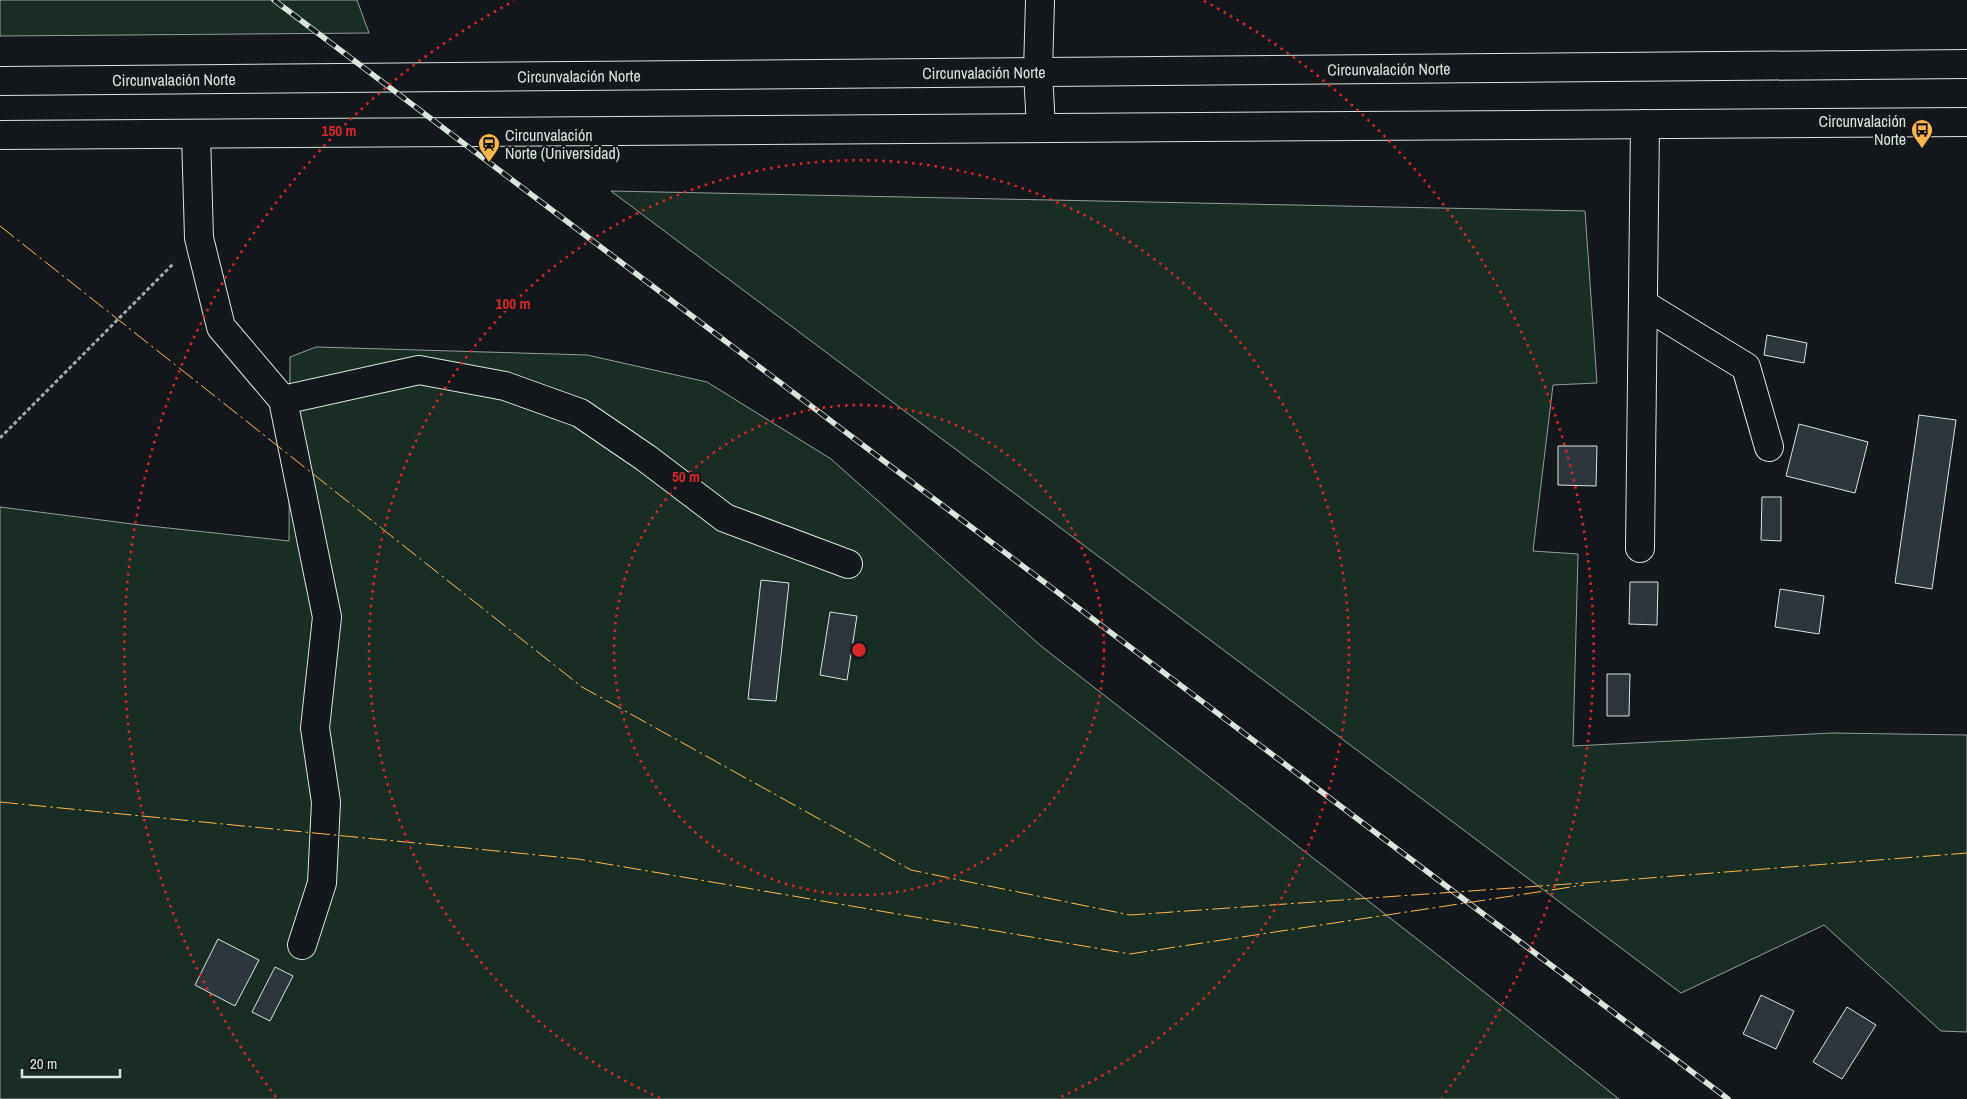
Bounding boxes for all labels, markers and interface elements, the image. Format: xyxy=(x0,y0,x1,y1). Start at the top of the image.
street label: Circunvalación Norte xyxy=(1327,57,1451,81)
street label: Circunvalación Norte xyxy=(922,61,1046,84)
street label: Circunvalación Norte xyxy=(517,64,641,88)
street label: Circunvalación Norte xyxy=(112,68,236,91)
place label: Circunvalación Norte xyxy=(1818,110,1906,150)
bus stop icon: Circunvalación Norte xyxy=(1910,118,1934,149)
text: 150 m xyxy=(322,120,356,141)
place label: Circunvalación Norte (Universidad) xyxy=(505,124,620,164)
station icon: Circunvalación Norte (Universidad) xyxy=(477,132,501,163)
text: 100 m xyxy=(496,293,530,314)
text: 50 m xyxy=(672,466,700,487)
centre of rings xyxy=(850,641,868,659)
scale bar xyxy=(22,1046,120,1078)
text: 20 m xyxy=(30,1053,57,1074)

